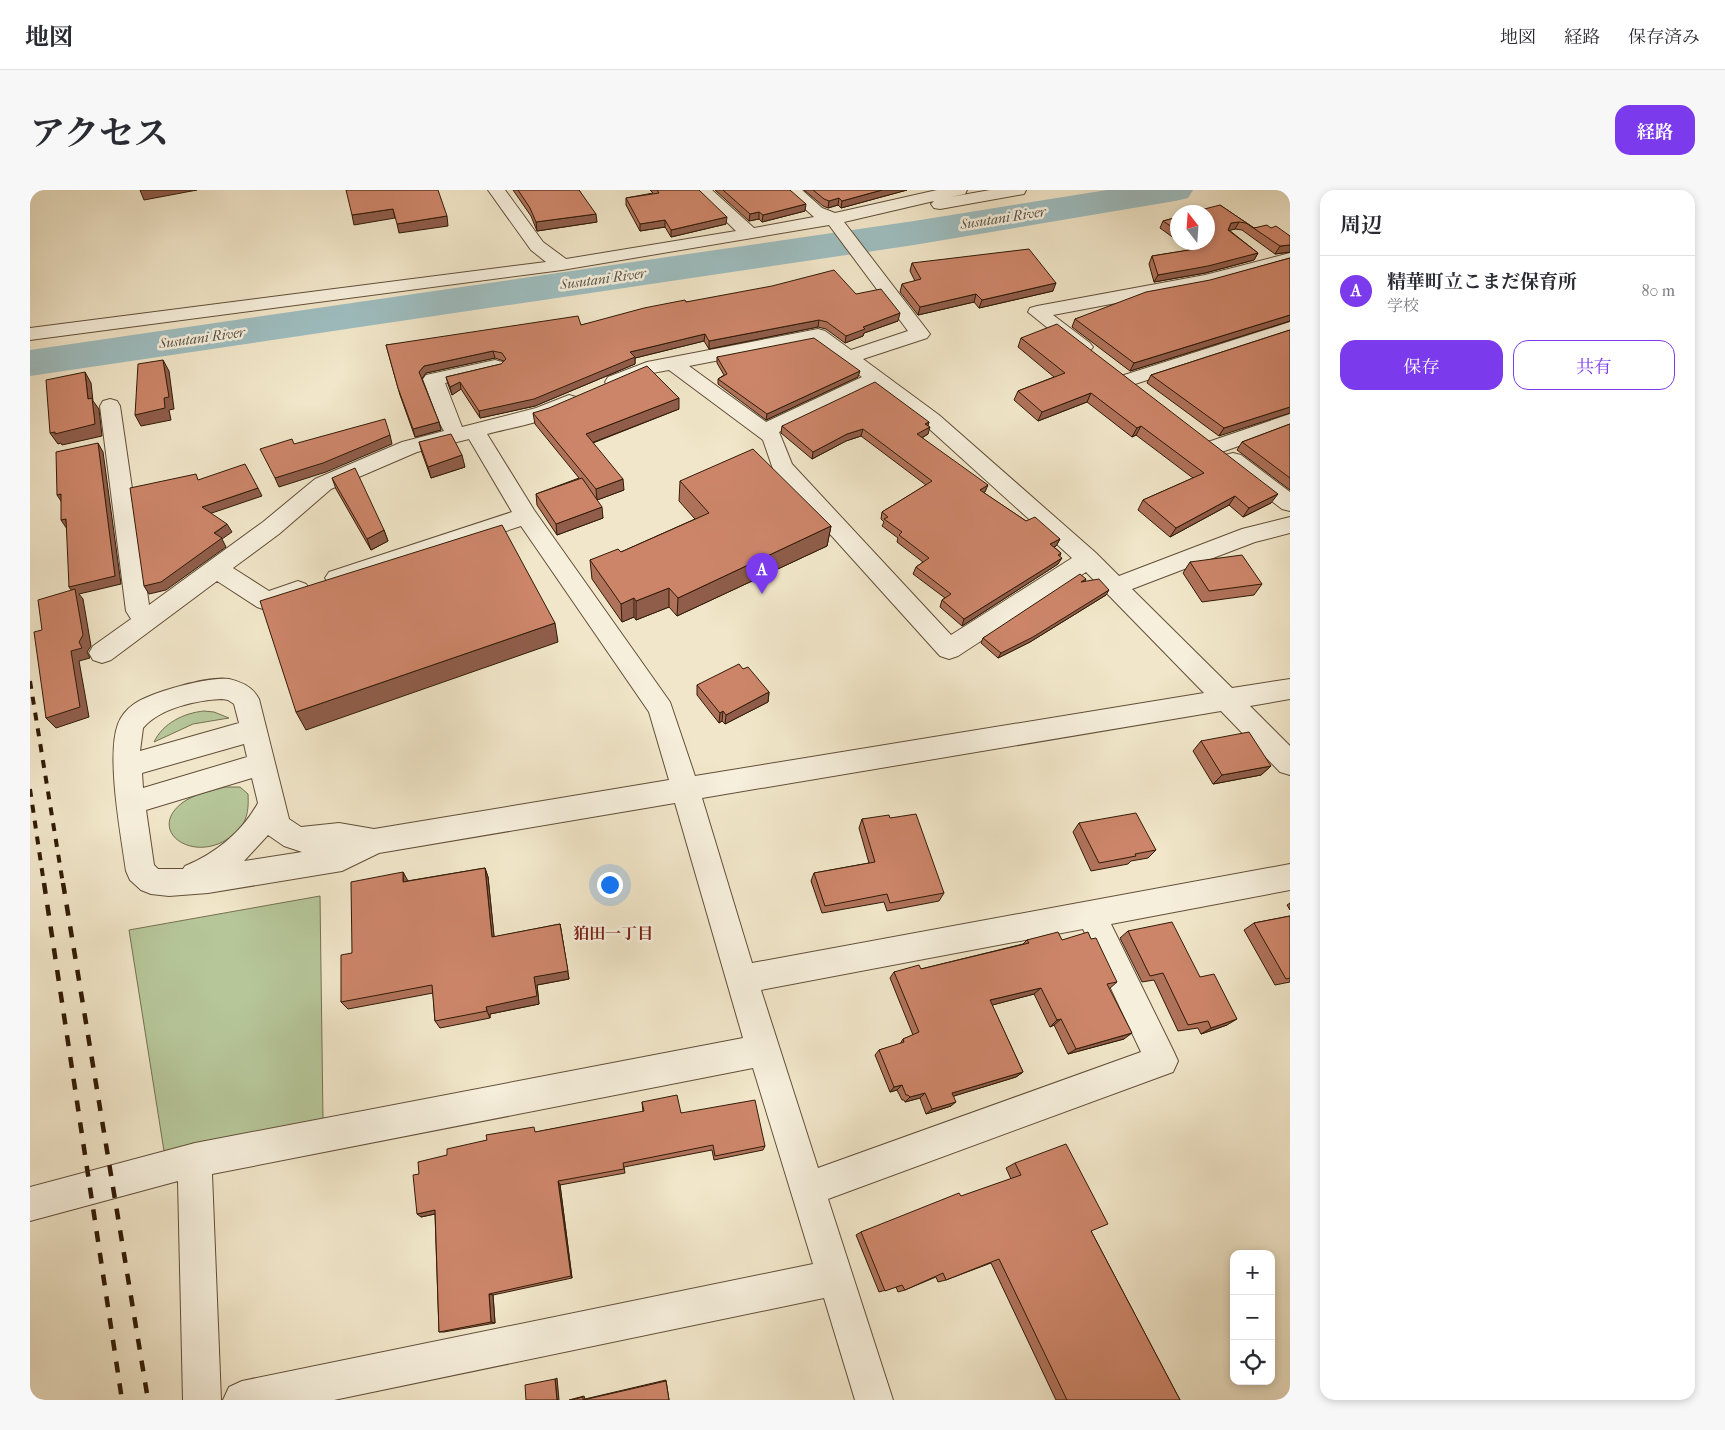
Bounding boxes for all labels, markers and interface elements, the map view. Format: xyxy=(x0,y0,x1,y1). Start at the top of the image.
text: 地図 xyxy=(25,23,73,51)
text: 地図 xyxy=(1500,27,1536,48)
text: 経路 xyxy=(1564,27,1600,48)
text: 保存済み xyxy=(1628,27,1700,48)
button: 経路 xyxy=(1615,105,1695,155)
text: アクセス xyxy=(30,113,169,154)
water label: Susutani River xyxy=(958,203,1049,233)
north arrow xyxy=(1170,205,1215,250)
text: 周辺 xyxy=(1340,213,1382,237)
water label: Susutani River xyxy=(558,264,649,294)
text: 精華町立こまだ保育所 xyxy=(1387,271,1577,293)
text: A xyxy=(1351,281,1361,300)
text: 80 m xyxy=(1641,281,1675,300)
text: 学校 xyxy=(1387,296,1419,315)
water label: Susutani River xyxy=(157,323,248,353)
button: 保存 xyxy=(1340,340,1503,390)
button: 共有 xyxy=(1513,340,1675,390)
pin: A xyxy=(746,553,778,594)
your location xyxy=(597,872,623,898)
district label: 狛田一丁目 xyxy=(573,924,653,943)
map controls xyxy=(1230,1250,1275,1385)
button: + xyxy=(1230,1250,1275,1295)
button: − xyxy=(1230,1295,1275,1340)
button: locate xyxy=(1230,1340,1275,1385)

